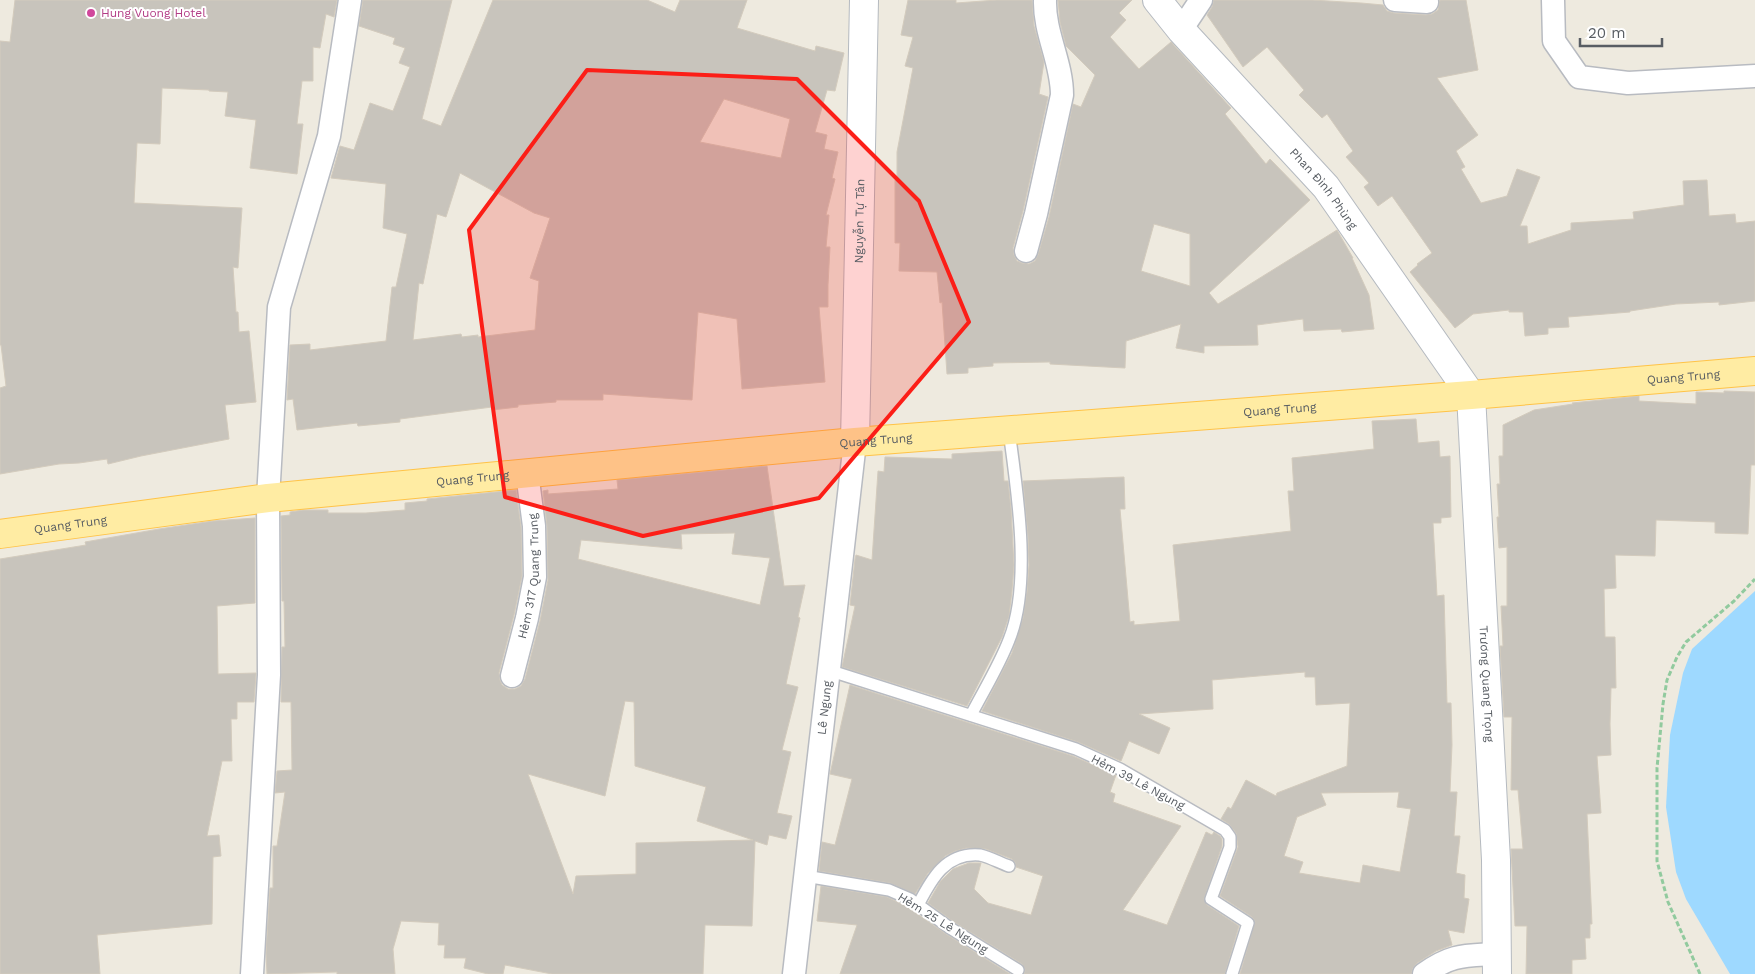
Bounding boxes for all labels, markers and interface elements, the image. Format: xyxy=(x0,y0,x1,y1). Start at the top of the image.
place label: Hung Vuong Hotel xyxy=(101,6,206,20)
marker: Hung Vuong Hotel xyxy=(85,7,97,19)
scale bar xyxy=(1580,15,1662,47)
text: 20 m xyxy=(1588,24,1626,42)
street label: Phan Đình Phùng xyxy=(1287,145,1361,232)
street label: Nguyễn Tự Tân xyxy=(852,179,867,264)
street label: Quang Trung xyxy=(1646,367,1721,387)
street label: Quang Trung xyxy=(1243,400,1317,419)
street label: Quang Trung xyxy=(839,431,914,450)
street label: Quang Trung xyxy=(435,468,510,489)
street label: Hẻm 317 Quang Trung xyxy=(515,512,542,640)
street label: Quang Trung xyxy=(33,513,108,536)
street label: Trương Quang Trọng xyxy=(1476,625,1497,743)
street label: Lê Ngung xyxy=(814,679,835,736)
street label: Hẻm 39 Lê Ngung xyxy=(1089,751,1188,813)
street label: Hẻm 25 Lê Ngung xyxy=(895,890,991,957)

